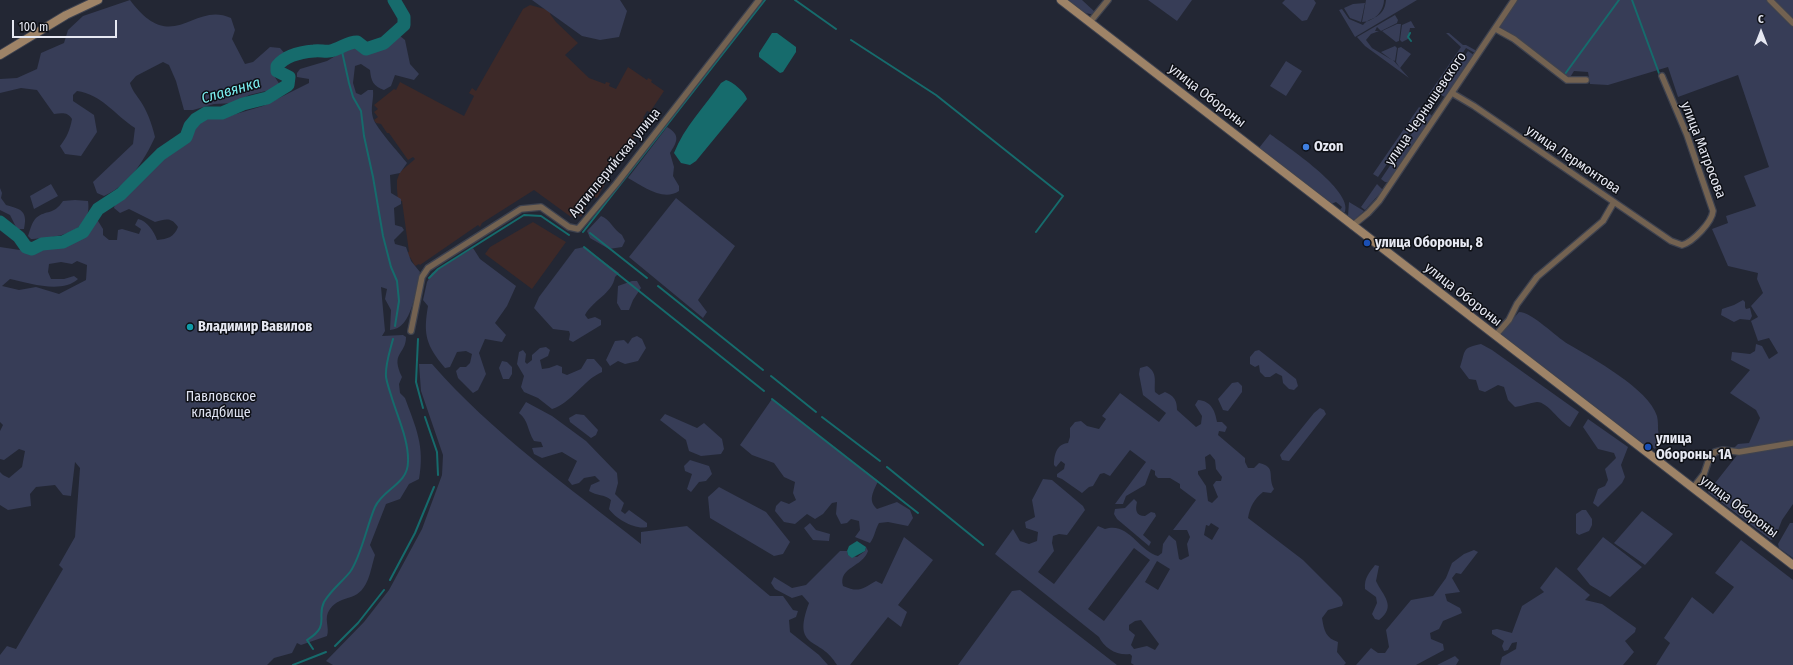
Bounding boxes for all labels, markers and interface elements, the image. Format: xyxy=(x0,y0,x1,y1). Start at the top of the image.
scale bar xyxy=(14,12,119,38)
north arrow xyxy=(1741,12,1781,52)
text: С xyxy=(1758,13,1764,26)
text: 100 m xyxy=(19,20,48,34)
street label: улица Чернышевского xyxy=(1382,49,1470,169)
street label: улица Обороны xyxy=(1165,61,1249,131)
water label: Славянка xyxy=(199,74,263,108)
street label: улица Матросова xyxy=(1677,99,1729,201)
street label: Артиллерийская улица xyxy=(566,105,664,221)
street label: улица Лермонтова xyxy=(1522,122,1624,198)
place label: Ozon xyxy=(1314,139,1343,155)
marker: Ozon xyxy=(1301,142,1311,152)
place label: улица Обороны, 8 xyxy=(1375,235,1483,251)
marker: улица Обороны, 8 xyxy=(1362,238,1372,248)
street label: улица Обороны xyxy=(1421,260,1505,330)
place label: Владимир Вавилов xyxy=(198,319,312,335)
marker: Владимир Вавилов xyxy=(185,322,195,332)
park label: Павловское кладбище xyxy=(186,389,256,422)
place label: улица Обороны, 1А xyxy=(1656,431,1732,464)
marker: улица Обороны, 1А xyxy=(1643,442,1653,452)
street label: улица Обороны xyxy=(1697,472,1781,542)

